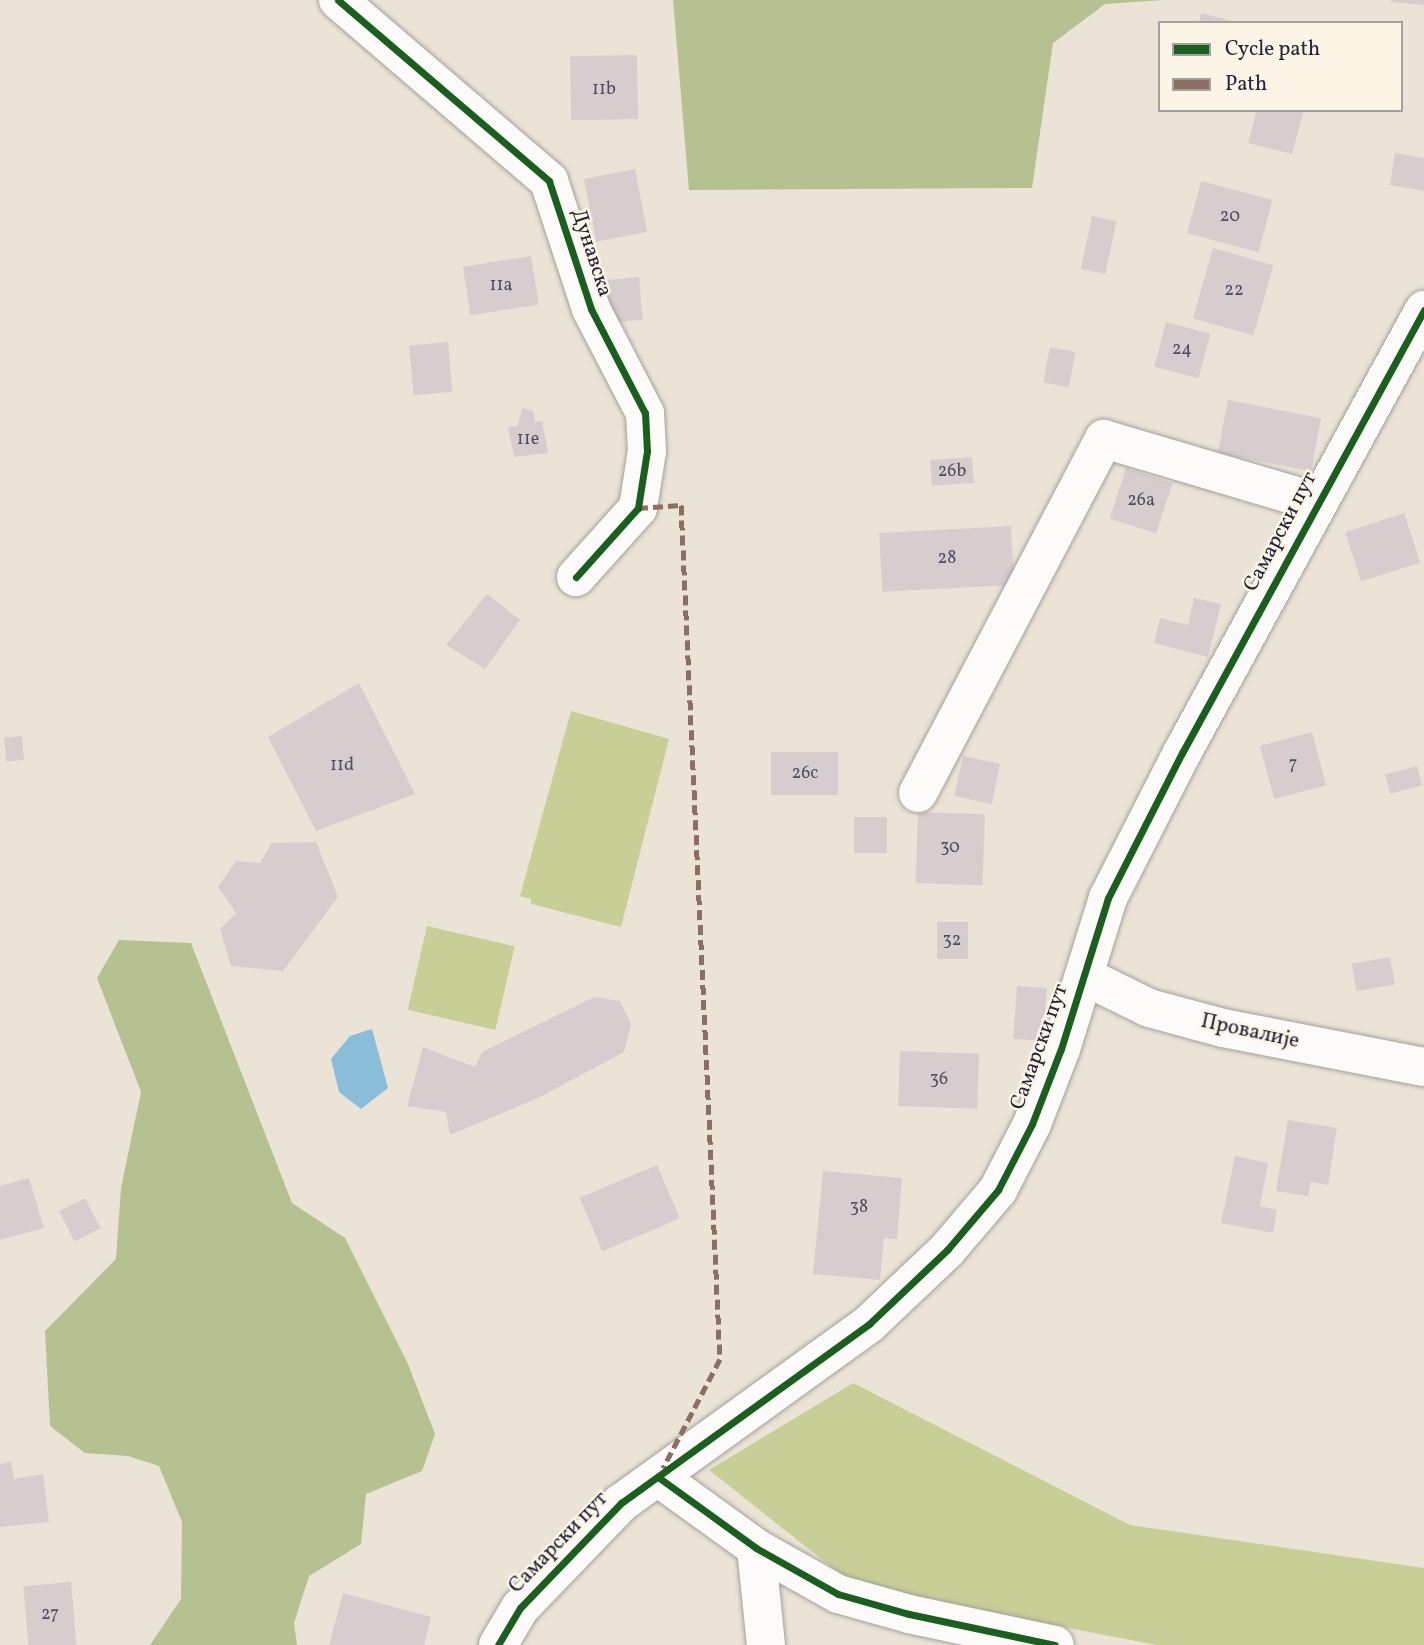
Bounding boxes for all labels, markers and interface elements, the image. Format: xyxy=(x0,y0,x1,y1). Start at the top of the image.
legend xyxy=(1158,21,1403,112)
text: Cycle path xyxy=(1225,35,1320,64)
text: Path xyxy=(1225,70,1267,99)
house number: 11b xyxy=(592,79,616,101)
street label: Дунавска xyxy=(565,206,617,300)
house number: 20 xyxy=(1220,206,1240,228)
house number: 11a xyxy=(490,275,512,297)
house number: 22 xyxy=(1224,280,1244,302)
house number: 24 xyxy=(1172,339,1192,361)
house number: 11e xyxy=(517,429,539,451)
house number: 26b xyxy=(938,461,966,483)
street label: Самарски пут xyxy=(1239,468,1323,596)
house number: 26a xyxy=(1127,490,1155,512)
house number: 28 xyxy=(938,548,956,570)
house number: 7 xyxy=(1289,754,1297,776)
house number: 11d xyxy=(330,755,354,777)
house number: 26c xyxy=(792,763,818,785)
house number: 30 xyxy=(940,837,960,859)
house number: 32 xyxy=(943,930,961,952)
street label: Самарски пут xyxy=(1006,981,1074,1113)
street label: Провалије xyxy=(1198,1009,1302,1055)
house number: 36 xyxy=(930,1069,948,1091)
house number: 38 xyxy=(850,1197,868,1219)
street label: Самарски пут xyxy=(504,1487,614,1599)
house number: 27 xyxy=(41,1604,59,1626)

